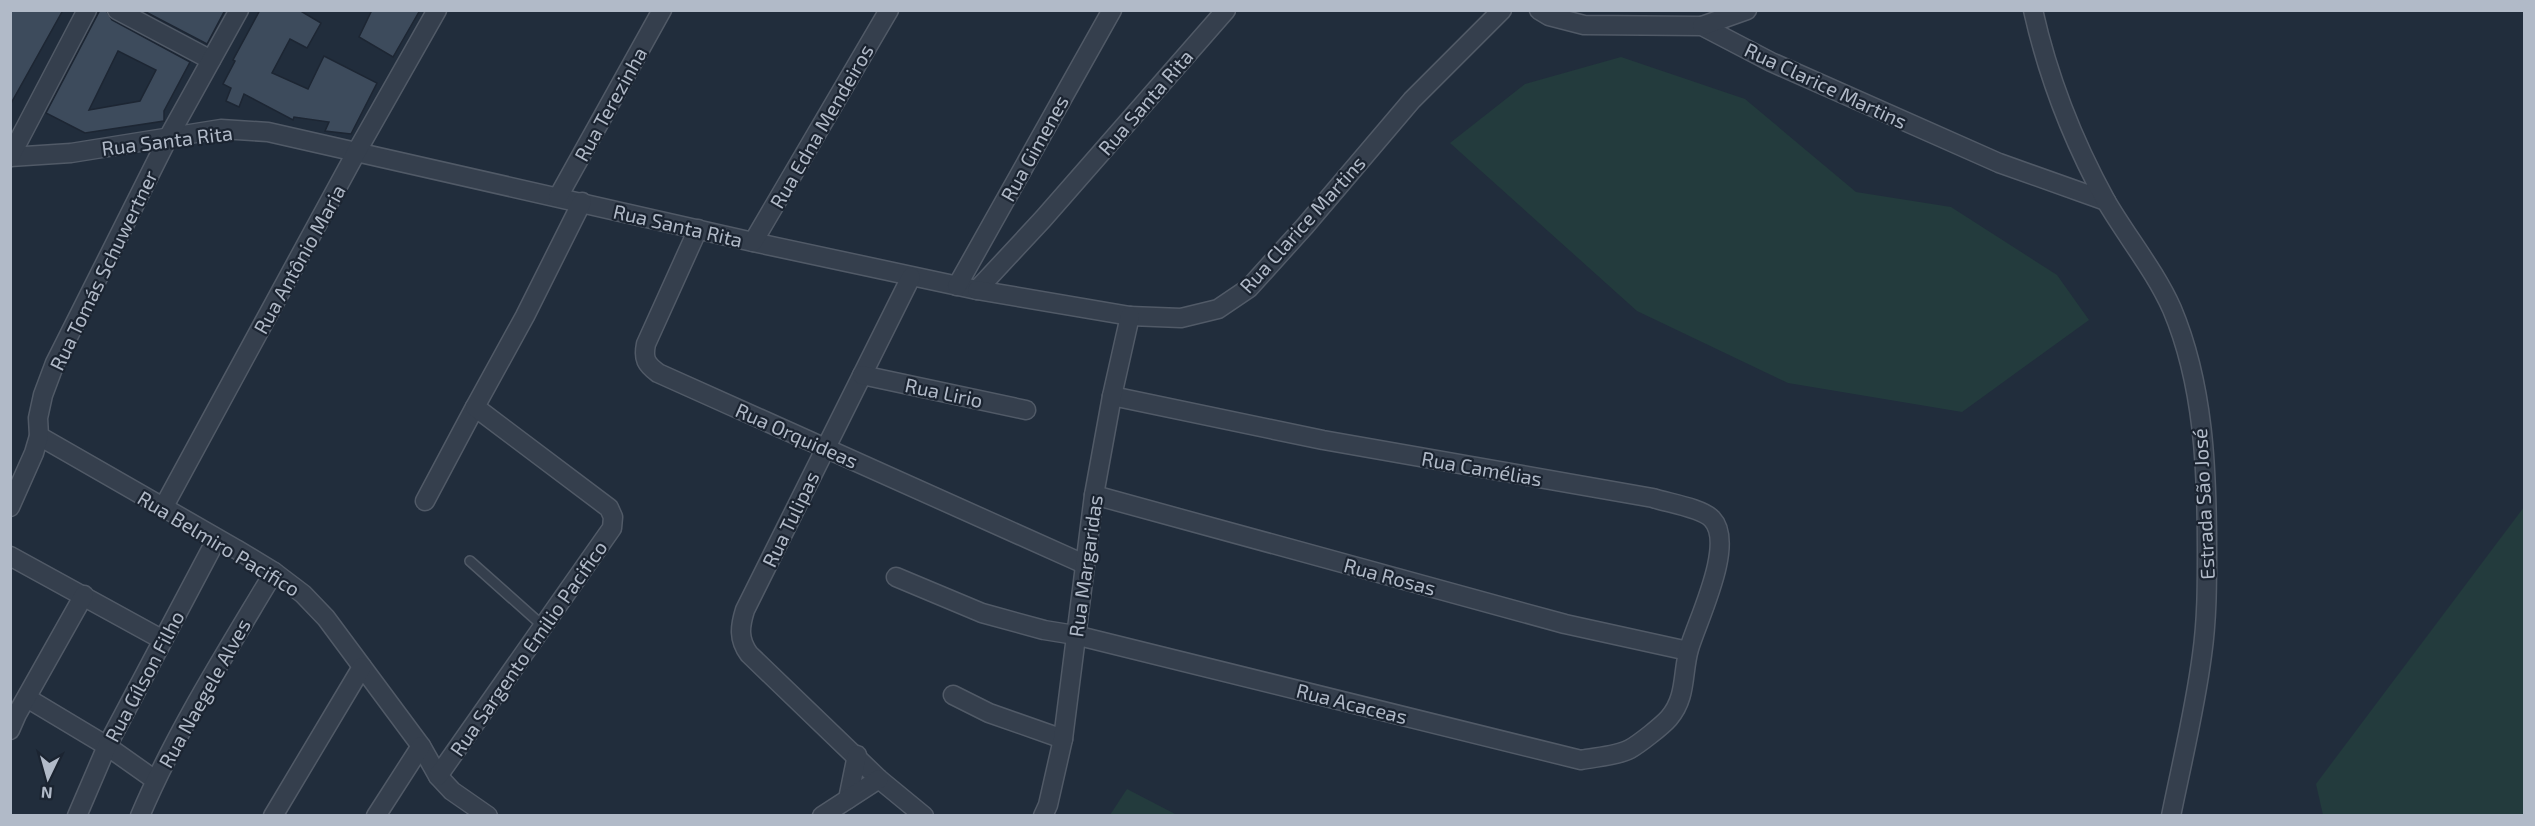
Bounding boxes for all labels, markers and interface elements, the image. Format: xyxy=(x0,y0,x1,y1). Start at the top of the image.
street label: Rua Clarice Martins xyxy=(1741,37,1911,133)
street label: Rua Edna Mendeiros xyxy=(764,40,878,212)
street label: Rua Terezinha xyxy=(569,43,651,165)
street label: Rua Santa Rita xyxy=(1093,44,1197,160)
street label: Rua Gimenes xyxy=(995,91,1073,205)
street label: Rua Santa Rita xyxy=(100,120,234,160)
street label: Rua Clarice Martins xyxy=(1234,150,1370,298)
street label: Rua Tomás Schuwertner xyxy=(44,166,162,374)
street label: Rua Antônio Maria xyxy=(248,180,350,338)
street label: Rua Santa Rita xyxy=(611,198,745,252)
street label: Rua Lirio xyxy=(903,372,985,412)
street label: Rua Orquideas xyxy=(732,397,862,473)
street label: Estrada São José xyxy=(2187,428,2219,580)
street label: Rua Camélias xyxy=(1420,446,1544,490)
street label: Rua Tulipas xyxy=(757,467,823,571)
street label: Rua Belmiro Pacifico xyxy=(134,485,304,601)
street label: Rua Margaridas xyxy=(1063,493,1107,639)
street label: Rua Sargento Emilio Pacifico xyxy=(444,536,612,760)
street label: Rua Rosas xyxy=(1341,552,1439,600)
street label: Rua Gílson Filho xyxy=(99,606,189,746)
street label: Rua Naegele Alves xyxy=(153,614,255,772)
street label: Rua Acaceas xyxy=(1294,678,1410,728)
north arrow xyxy=(18,748,78,808)
text: N xyxy=(40,783,53,803)

